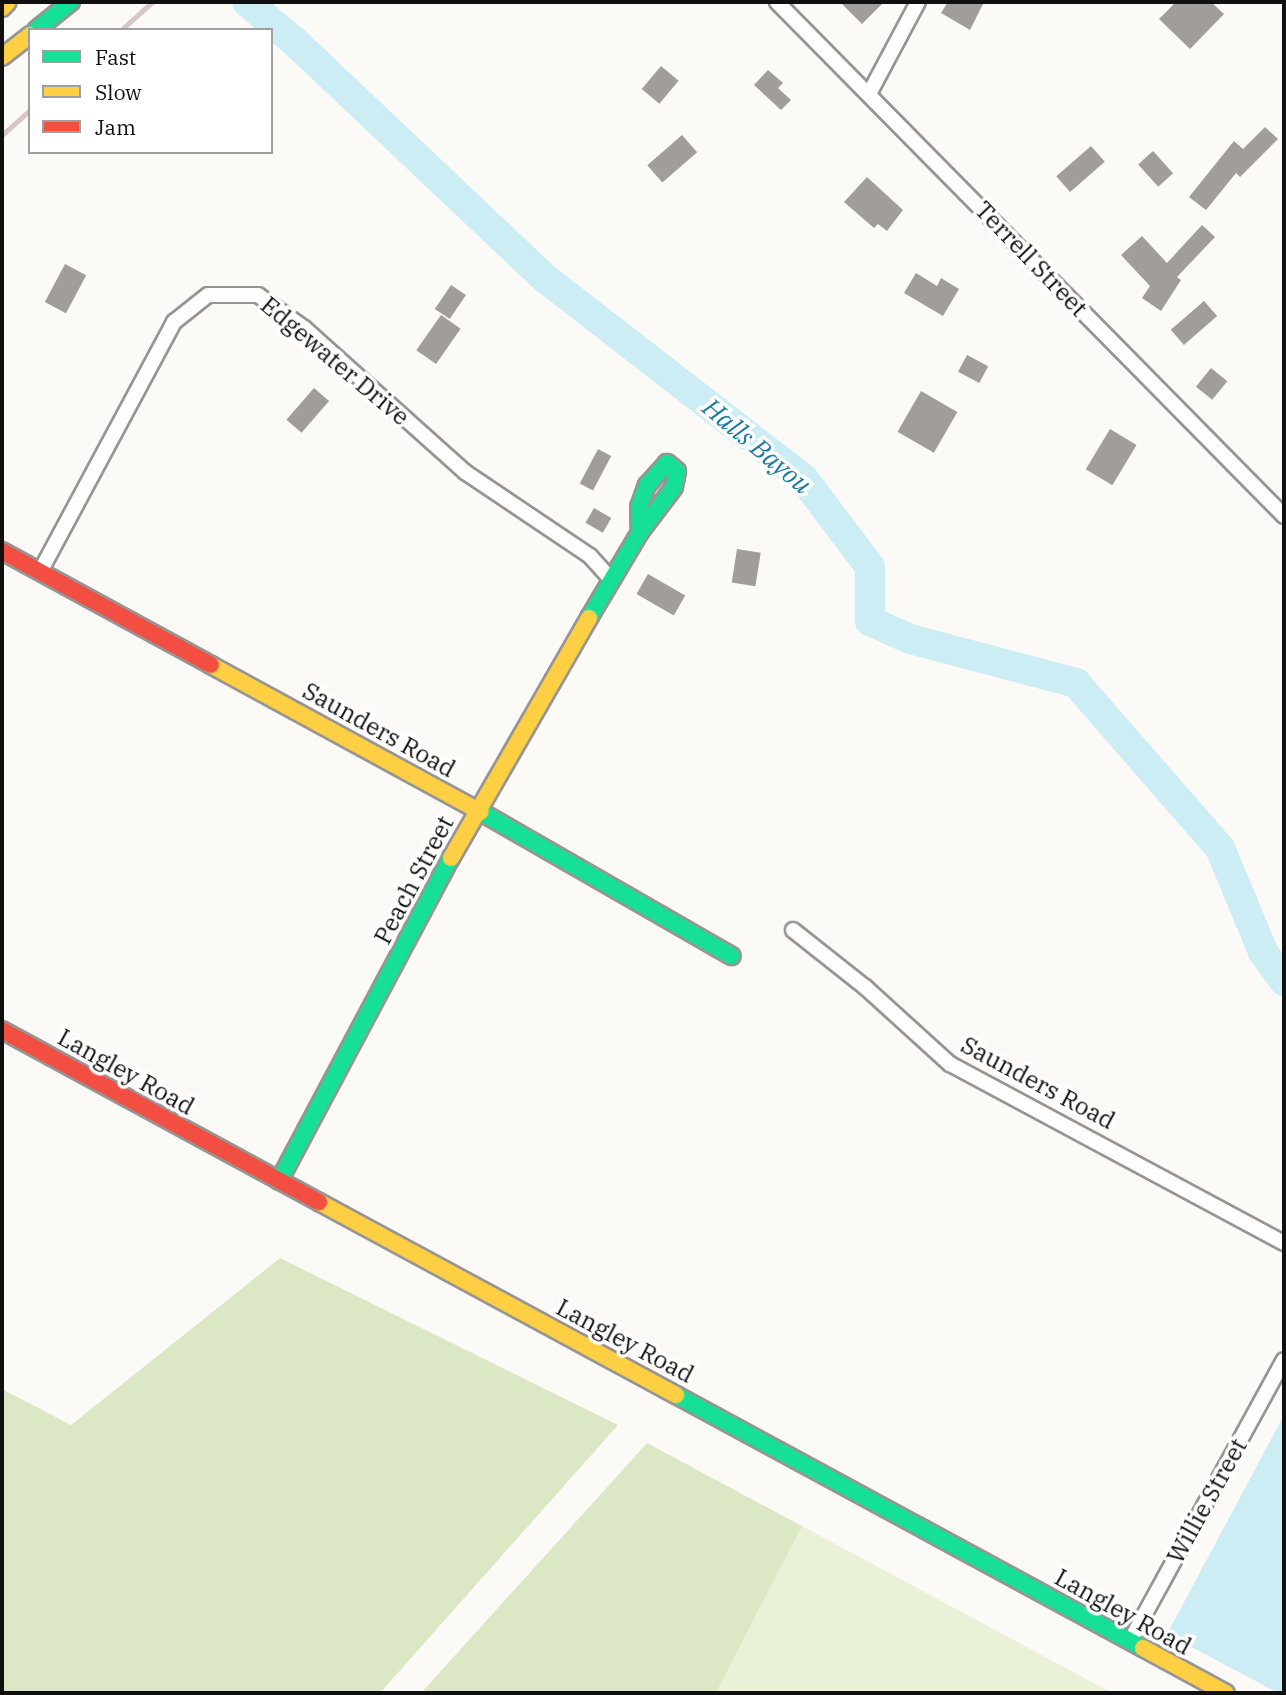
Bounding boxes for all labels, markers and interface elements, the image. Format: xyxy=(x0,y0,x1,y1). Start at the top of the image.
legend xyxy=(28,28,273,154)
text: Fast xyxy=(95,43,136,71)
text: Slow xyxy=(95,78,142,106)
text: Jam xyxy=(95,113,136,141)
street label: Terrell Street xyxy=(969,195,1093,323)
street label: Edgewater Drive xyxy=(255,291,415,431)
water label: Halls Bayou xyxy=(696,392,818,500)
street label: Saunders Road xyxy=(298,676,460,784)
street label: Peach Street xyxy=(368,811,460,949)
street label: Langley Road xyxy=(53,1023,199,1121)
street label: Saunders Road xyxy=(956,1030,1120,1136)
street label: Langley Road xyxy=(551,1293,699,1389)
street label: Willie Street xyxy=(1161,1434,1253,1568)
street label: Langley Road xyxy=(1050,1563,1196,1661)

